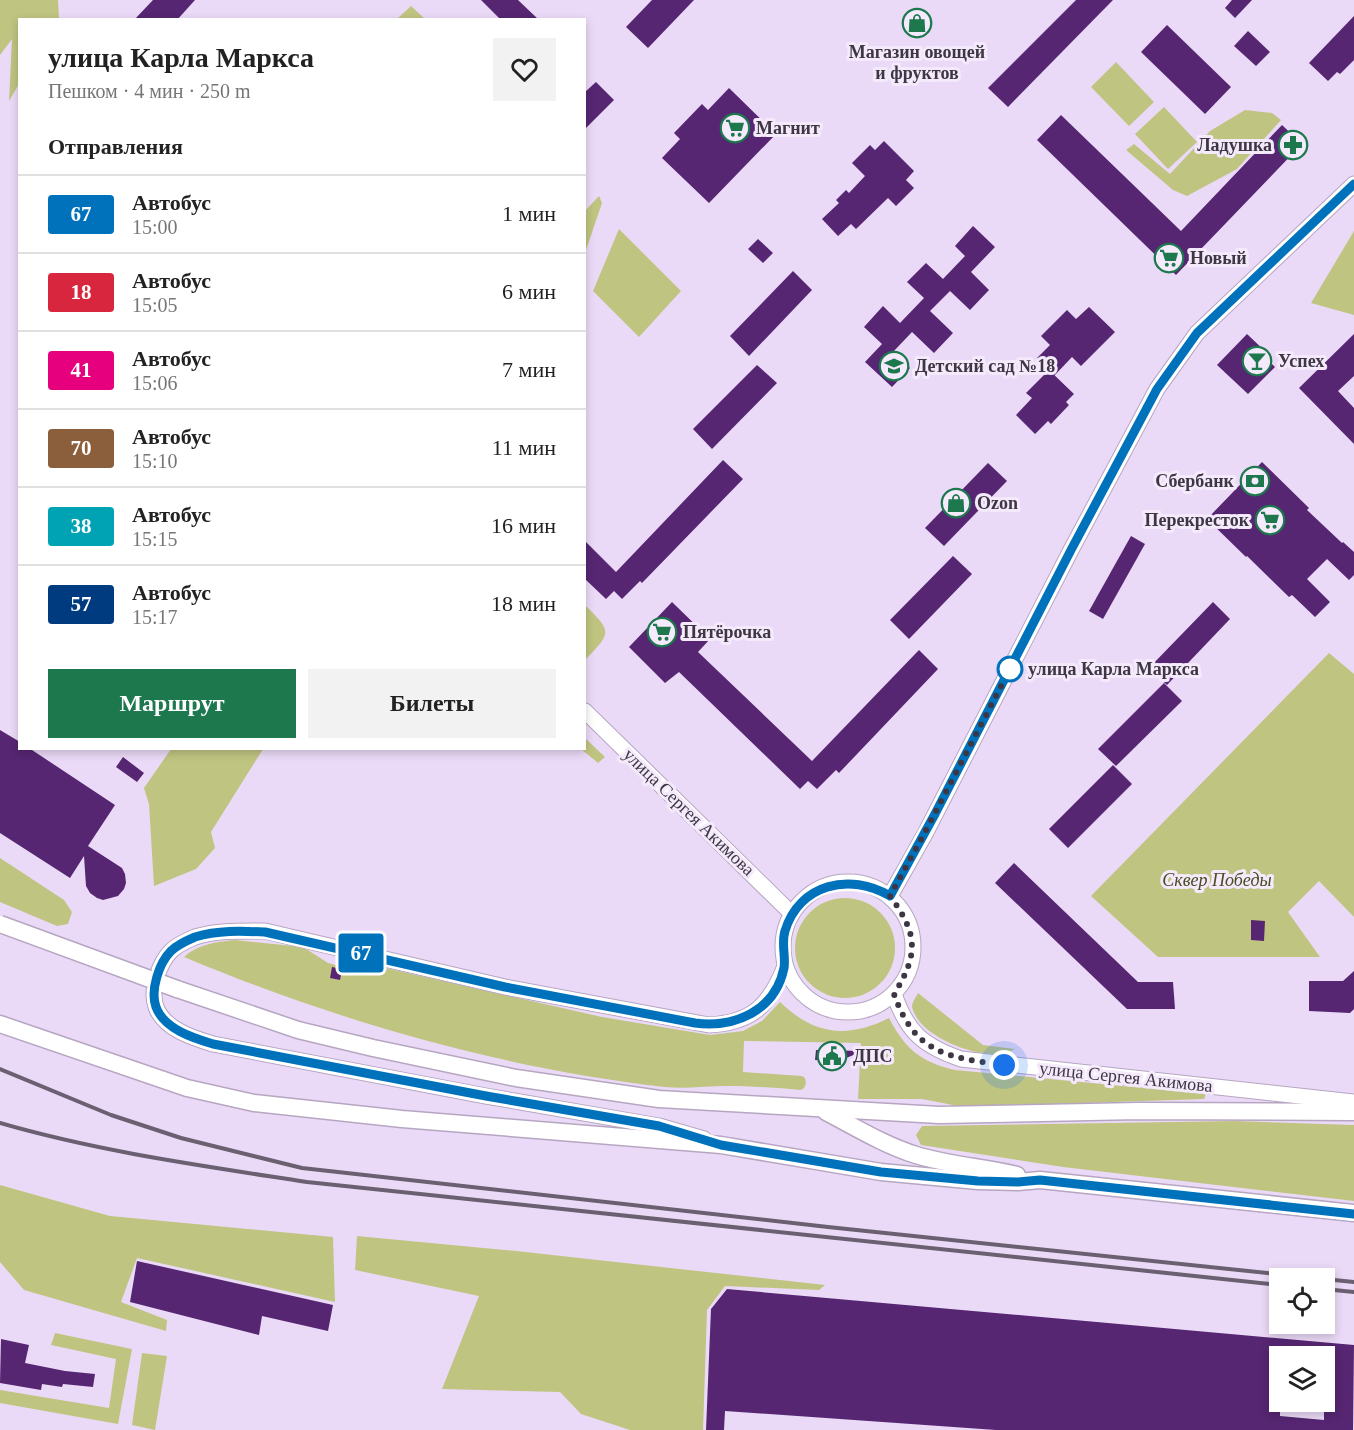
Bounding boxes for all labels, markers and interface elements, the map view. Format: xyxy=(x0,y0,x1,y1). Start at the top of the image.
shop icon: Магазин овощей и фруктов xyxy=(901,7,933,39)
button: heart xyxy=(493,38,556,101)
text: улица Карла Маркса xyxy=(48,42,314,73)
place label: Магазин овощей и фруктов xyxy=(849,42,985,83)
text: Пешком · 4 мин · 250 m xyxy=(48,80,251,102)
supermarket icon: Магнит xyxy=(719,112,751,144)
place label: Магнит xyxy=(756,118,820,138)
pharmacy icon: Ладушка xyxy=(1277,129,1309,161)
text: Отправления xyxy=(48,134,183,159)
place label: Ладушка xyxy=(1197,135,1272,155)
text: Автобус xyxy=(132,190,211,215)
text: 1 мин xyxy=(502,201,556,226)
text: 67 xyxy=(71,202,92,226)
text: 15:00 xyxy=(132,216,178,238)
supermarket icon: Новый xyxy=(1153,242,1185,274)
place label: Новый xyxy=(1190,248,1247,268)
text: Автобус xyxy=(132,268,211,293)
text: 6 мин xyxy=(502,279,556,304)
text: 18 xyxy=(71,280,92,304)
text: 15:05 xyxy=(132,294,178,316)
bar icon: Успех xyxy=(1241,345,1273,377)
text: Автобус xyxy=(132,346,211,371)
school or university icon: Детский сад №18 xyxy=(878,350,910,382)
place label: Успех xyxy=(1278,351,1324,371)
place label: Детский сад №18 xyxy=(915,356,1055,376)
text: 7 мин xyxy=(502,357,556,382)
text: 41 xyxy=(71,358,92,382)
text: 15:06 xyxy=(132,372,178,394)
text: Автобус xyxy=(132,424,211,449)
text: 11 мин xyxy=(492,435,556,460)
text: 70 xyxy=(71,436,92,460)
text: 15:10 xyxy=(132,450,178,472)
bank icon: Сбербанк xyxy=(1239,465,1271,497)
place label: Сбербанк xyxy=(1155,471,1235,491)
shop icon: Ozon xyxy=(940,487,972,519)
place label: Ozon xyxy=(977,493,1018,513)
text: Автобус xyxy=(132,502,211,527)
supermarket icon: Перекресток xyxy=(1254,504,1286,536)
place label: Перекресток xyxy=(1144,510,1250,530)
text: 16 мин xyxy=(491,513,556,538)
text: 38 xyxy=(71,514,92,538)
text: 15:15 xyxy=(132,528,178,550)
text: Автобус xyxy=(132,580,211,605)
text: 18 мин xyxy=(491,591,556,616)
text: 57 xyxy=(71,592,92,616)
text: 15:17 xyxy=(132,606,178,628)
supermarket icon: Пятёрочка xyxy=(646,616,678,648)
place label: Пятёрочка xyxy=(683,622,771,642)
marker: улица Карла Маркса xyxy=(997,656,1023,682)
place label: улица Карла Маркса xyxy=(1028,659,1199,679)
button: Маршрут xyxy=(48,669,296,738)
button: Билеты xyxy=(308,669,556,738)
street label: улица Сергея Акимова xyxy=(619,744,759,880)
park label: Сквер Победы xyxy=(1162,870,1272,890)
line badge: 67 xyxy=(334,934,388,972)
text: 67 xyxy=(351,941,372,965)
public building icon: ДПС xyxy=(816,1040,848,1072)
place label: ДПС xyxy=(853,1046,892,1066)
your location xyxy=(989,1050,1019,1080)
street label: улица Сергея Акимова xyxy=(1038,1058,1214,1096)
map controls xyxy=(1269,1268,1335,1412)
button: locate xyxy=(1269,1268,1335,1334)
button: layers xyxy=(1269,1346,1335,1412)

